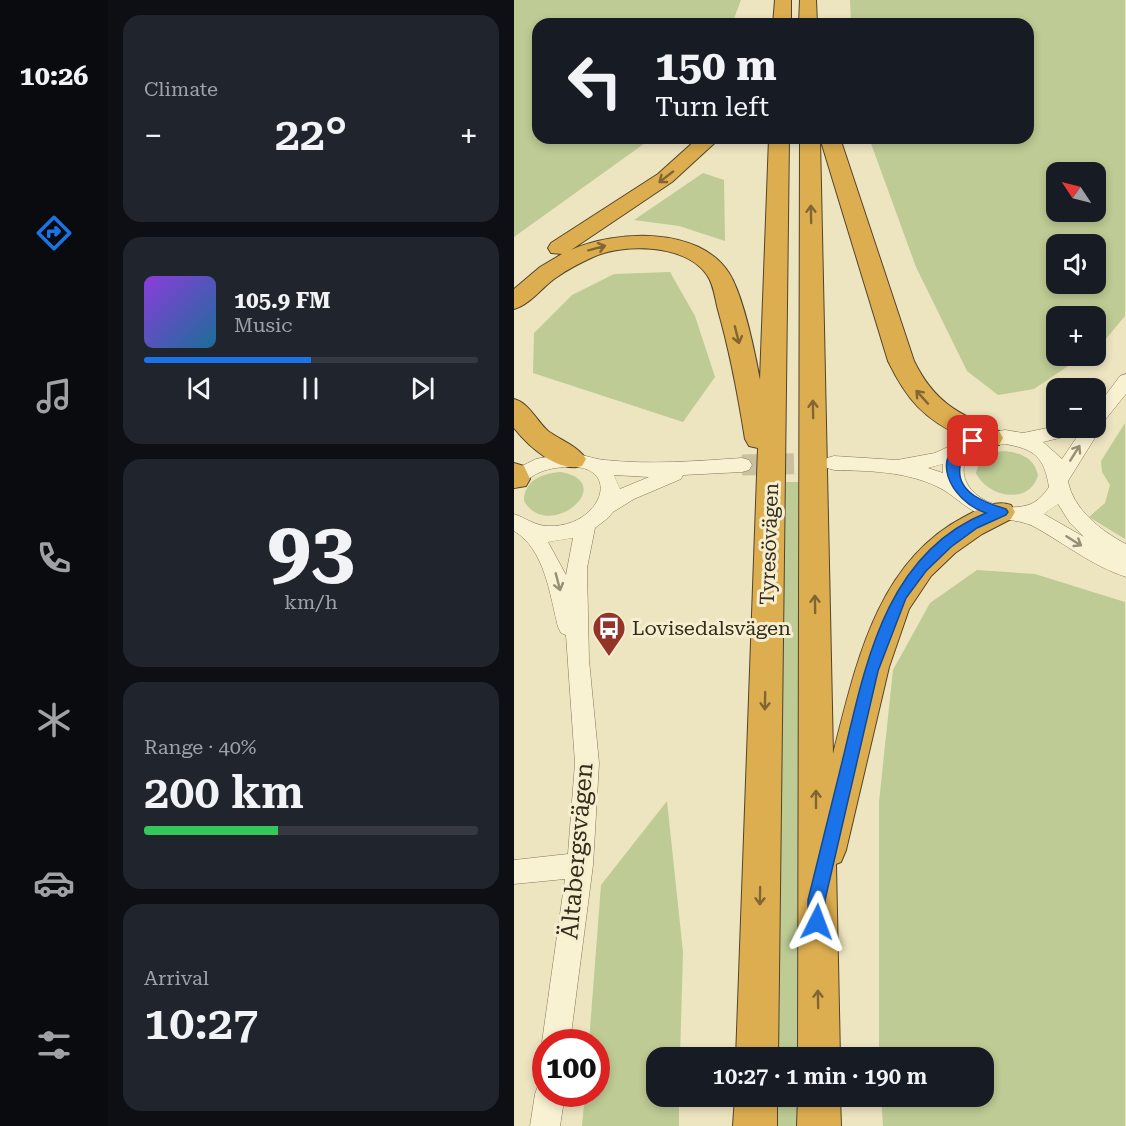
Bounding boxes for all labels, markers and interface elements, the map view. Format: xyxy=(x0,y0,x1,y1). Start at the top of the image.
text: 150 m xyxy=(655,41,777,90)
icon: left xyxy=(556,42,634,120)
text: 10:26 xyxy=(20,60,88,92)
text: Climate xyxy=(144,77,218,101)
text: Turn left xyxy=(655,91,769,123)
text: 22° xyxy=(275,108,347,161)
text: − xyxy=(144,116,162,155)
text: + xyxy=(460,116,478,155)
north arrow xyxy=(1046,162,1106,222)
map controls xyxy=(1046,162,1106,438)
one-way arrow xyxy=(659,170,675,183)
one-way arrow xyxy=(805,205,816,225)
icon: directions xyxy=(33,212,75,254)
button: sound xyxy=(1046,234,1106,294)
one-way arrow xyxy=(587,242,606,253)
text: 105.9 FM xyxy=(234,288,331,313)
button: + xyxy=(1046,306,1106,366)
text: Music xyxy=(234,313,293,337)
one-way arrow xyxy=(732,325,743,344)
icon: previous xyxy=(183,372,216,405)
icon: pause xyxy=(294,372,327,405)
icon: next xyxy=(406,372,439,405)
icon: music xyxy=(33,375,75,417)
button: − xyxy=(1046,378,1106,438)
one-way arrow xyxy=(915,390,929,405)
one-way arrow xyxy=(807,400,819,420)
pin xyxy=(947,415,998,466)
icon: arrive xyxy=(956,424,989,457)
one-way arrow xyxy=(1070,445,1082,462)
street label: Tyresövägen xyxy=(755,482,783,606)
text: 93 xyxy=(267,505,355,596)
one-way arrow xyxy=(1066,534,1083,547)
icon: phone xyxy=(33,537,75,579)
one-way arrow xyxy=(552,572,564,591)
text: km/h xyxy=(284,590,338,614)
one-way arrow xyxy=(809,595,821,615)
bus stop icon: Lovisedalsvägen xyxy=(591,610,627,657)
place label: Lovisedalsvägen xyxy=(632,616,791,640)
one-way arrow xyxy=(759,691,770,711)
icon: climate xyxy=(33,699,75,741)
text: Range · 40% xyxy=(144,735,256,759)
street label: Ältabergsvägen xyxy=(554,761,599,941)
text: 200 km xyxy=(144,766,304,819)
one-way arrow xyxy=(810,790,822,810)
icon: car xyxy=(33,862,75,904)
one-way arrow xyxy=(755,886,766,906)
position arrow xyxy=(785,890,849,954)
text: Arrival xyxy=(144,966,209,990)
one-way arrow xyxy=(812,990,824,1010)
text: 10:27 xyxy=(144,997,258,1050)
icon: filters xyxy=(33,1024,75,1066)
speed limit sign: 100 xyxy=(532,1029,610,1107)
text: 10:27 · 1 min · 190 m xyxy=(713,1064,927,1089)

